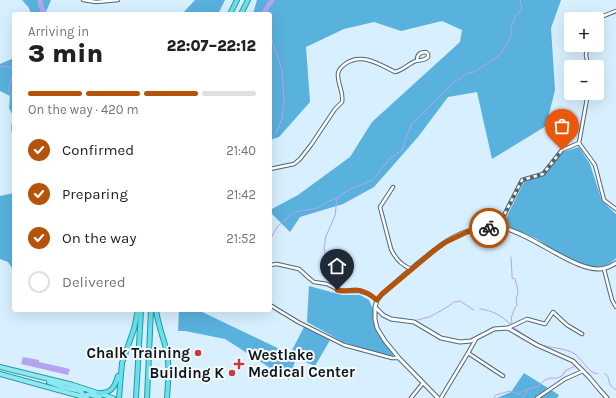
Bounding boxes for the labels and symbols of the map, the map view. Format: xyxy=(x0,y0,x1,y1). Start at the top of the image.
pin xyxy=(545,109,579,150)
courier xyxy=(469,208,509,248)
pin xyxy=(320,249,354,290)
place label: Chalk Training xyxy=(87,344,190,362)
place label: Westlake Medical Center xyxy=(248,346,355,381)
marker: Chalk Training xyxy=(193,348,203,358)
marker: Westlake Medical Center xyxy=(233,358,245,370)
place label: Building K xyxy=(150,364,224,382)
marker: Building K xyxy=(227,368,237,378)

